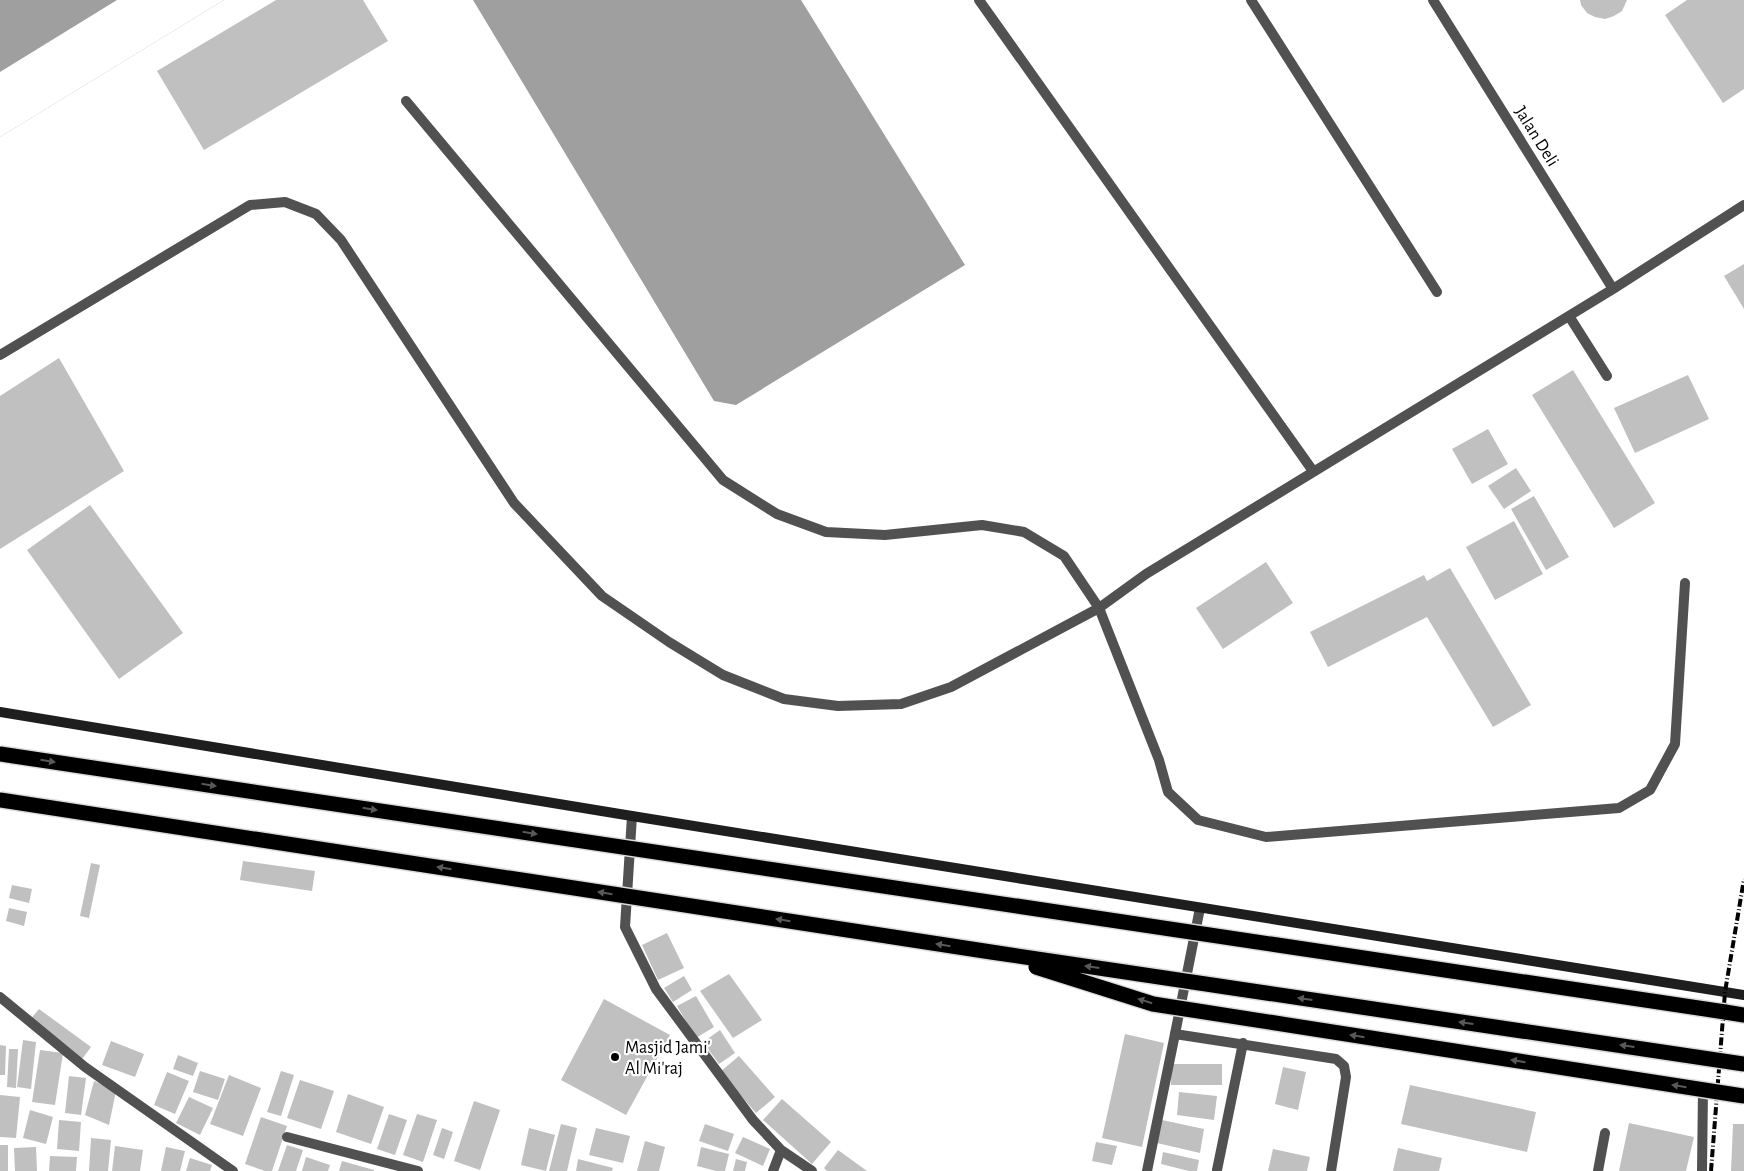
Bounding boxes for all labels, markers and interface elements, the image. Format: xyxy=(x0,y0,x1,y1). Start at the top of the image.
street label: Jalan Deli xyxy=(1511,103,1562,170)
one-way arrow xyxy=(41,757,57,765)
one-way arrow xyxy=(201,782,217,790)
one-way arrow xyxy=(362,806,378,814)
one-way arrow xyxy=(523,830,539,838)
one-way arrow xyxy=(436,864,452,872)
one-way arrow xyxy=(596,889,612,897)
one-way arrow xyxy=(774,916,790,924)
one-way arrow xyxy=(935,941,951,949)
one-way arrow xyxy=(1084,963,1100,971)
one-way arrow xyxy=(1297,995,1313,1003)
one-way arrow xyxy=(1138,997,1153,1005)
one-way arrow xyxy=(1457,1018,1473,1026)
one-way arrow xyxy=(1349,1031,1365,1039)
place label: Masjid Jami' Al Mi'raj xyxy=(625,1039,711,1078)
one-way arrow xyxy=(1618,1042,1634,1050)
marker: Masjid Jami' Al Mi'raj xyxy=(609,1051,621,1063)
one-way arrow xyxy=(1510,1056,1526,1064)
one-way arrow xyxy=(1670,1081,1686,1089)

